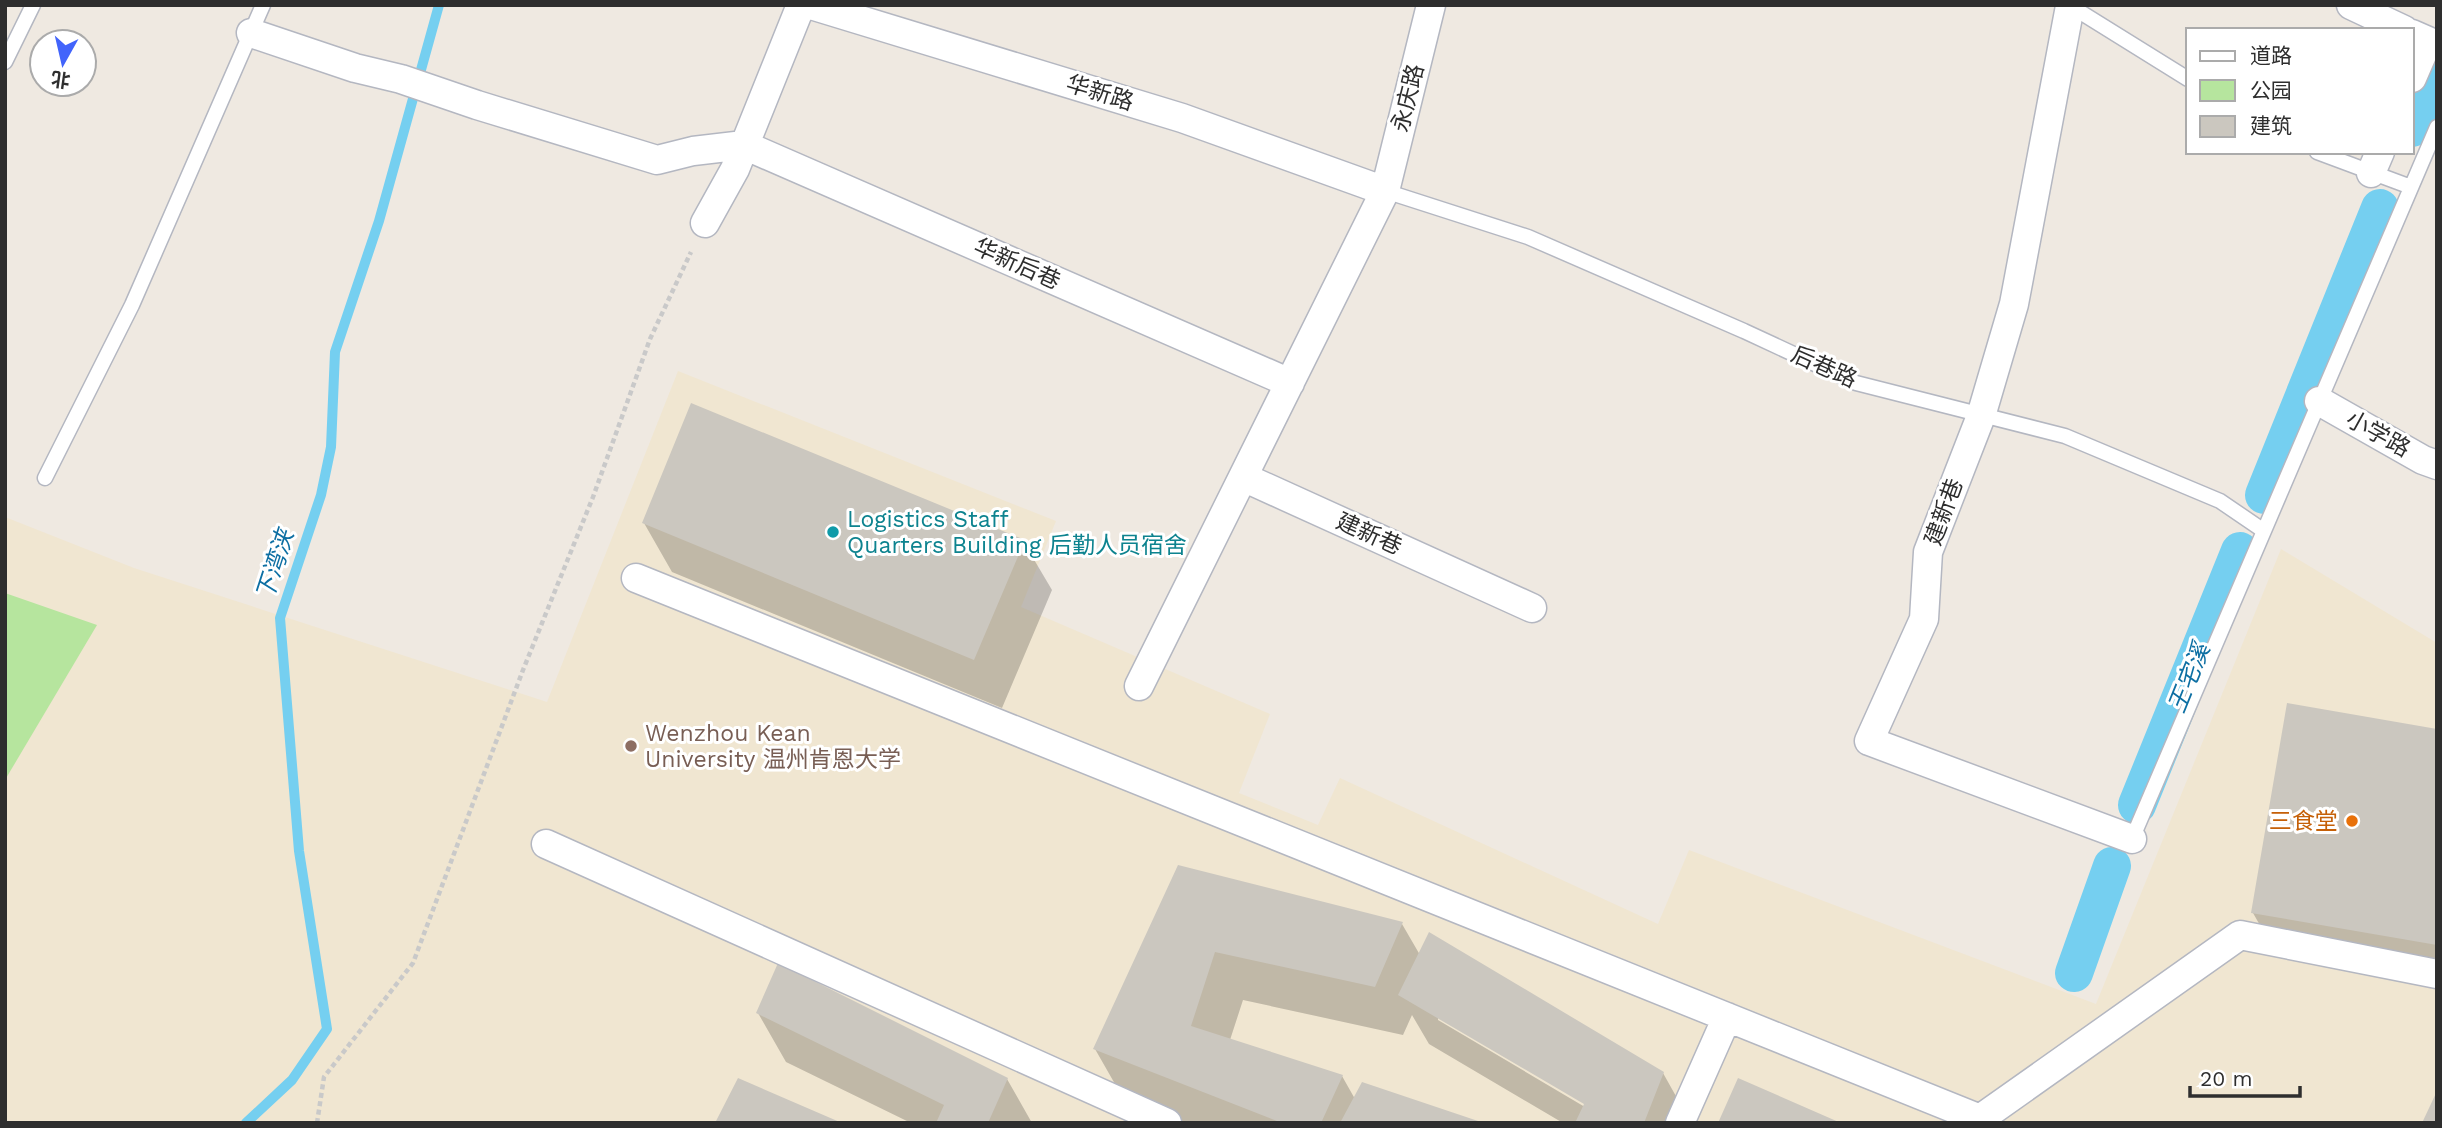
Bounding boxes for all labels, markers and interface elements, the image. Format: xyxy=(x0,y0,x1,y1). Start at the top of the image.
north arrow xyxy=(28,28,98,98)
legend xyxy=(2186,28,2414,154)
text: 道路 xyxy=(2250,43,2292,68)
street label: 永庆路 xyxy=(1387,61,1429,135)
text: 北 xyxy=(50,67,72,92)
street label: 华新路 xyxy=(1063,70,1137,116)
text: 公园 xyxy=(2250,78,2292,103)
text: 建筑 xyxy=(2250,113,2292,138)
street label: 华新后巷 xyxy=(969,233,1065,295)
street label: 后巷路 xyxy=(1787,341,1861,393)
street label: 小学路 xyxy=(2341,405,2415,463)
street label: 建新巷 xyxy=(1920,475,1968,549)
place label: Logistics Staff Quarters Building 后勤人员宿舍 xyxy=(847,506,1187,559)
street label: 建新巷 xyxy=(1332,508,1406,560)
water label: 下湾浃 xyxy=(251,524,300,604)
marker: Logistics Staff Quarters Building 后勤人员宿舍 xyxy=(825,524,841,540)
water label: 王宅溪 xyxy=(2163,637,2217,717)
place label: Wenzhou Kean University 温州肯恩大学 xyxy=(645,720,901,773)
marker: Wenzhou Kean University 温州肯恩大学 xyxy=(623,738,639,754)
place label: 三食堂 xyxy=(2269,808,2338,835)
marker: 三食堂 xyxy=(2344,813,2360,829)
scale bar xyxy=(2190,1054,2300,1098)
text: 20 m xyxy=(2200,1066,2252,1091)

